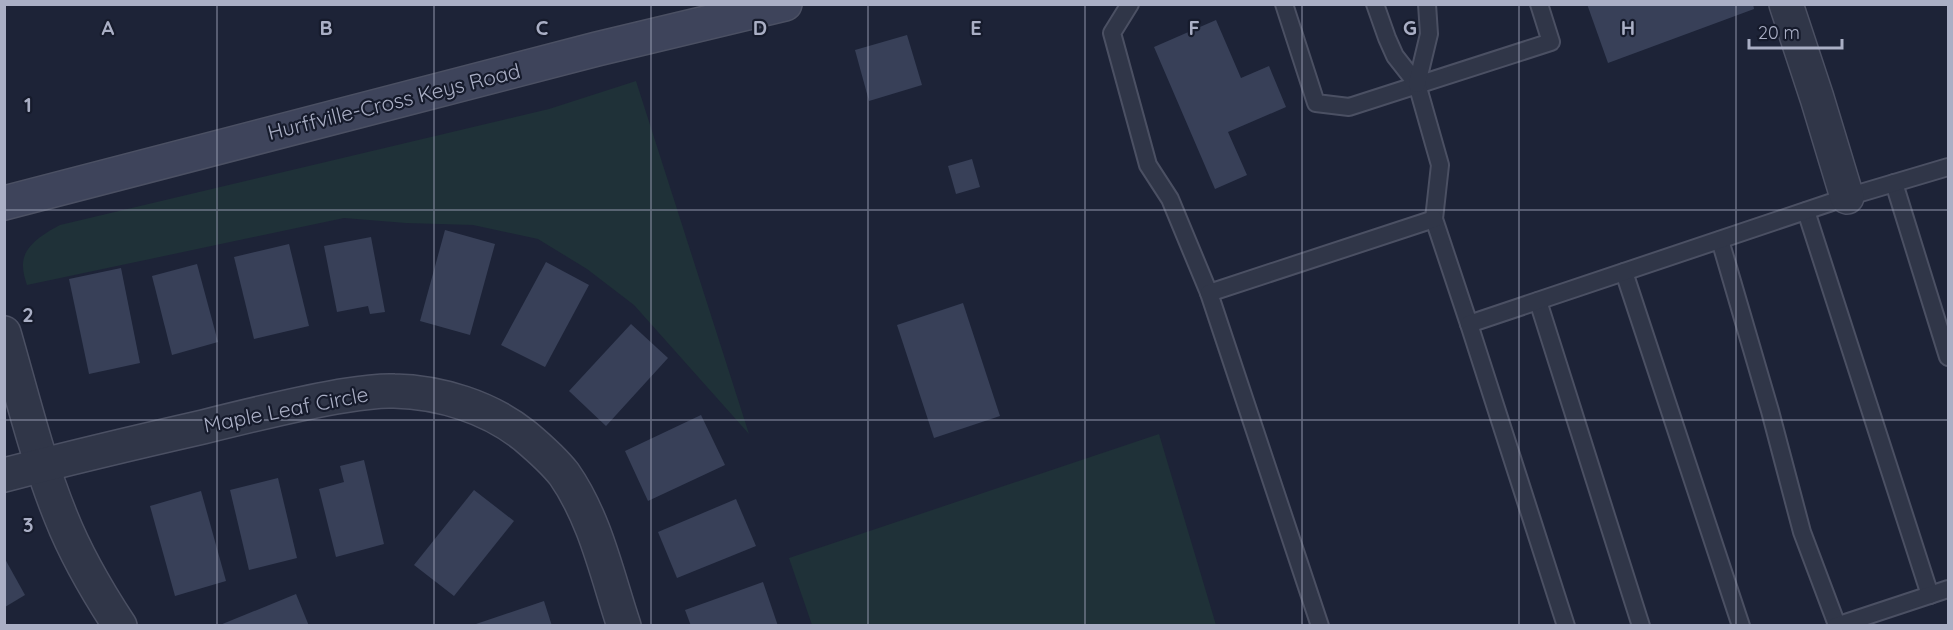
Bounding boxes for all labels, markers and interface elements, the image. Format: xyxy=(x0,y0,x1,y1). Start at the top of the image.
scale bar xyxy=(1749,12,1842,50)
text: A xyxy=(102,15,115,40)
text: B xyxy=(319,15,333,40)
text: C xyxy=(536,15,549,40)
text: D xyxy=(753,15,767,40)
text: E xyxy=(970,15,982,40)
text: F xyxy=(1188,15,1200,40)
text: G xyxy=(1403,15,1417,40)
text: H xyxy=(1621,15,1635,40)
text: 20 m xyxy=(1758,21,1800,44)
street label: Hurffville-Cross Keys Road xyxy=(265,57,523,145)
text: 1 xyxy=(24,92,32,117)
text: 2 xyxy=(22,302,34,327)
street label: Maple Leaf Circle xyxy=(201,380,370,438)
text: 3 xyxy=(23,512,33,537)

